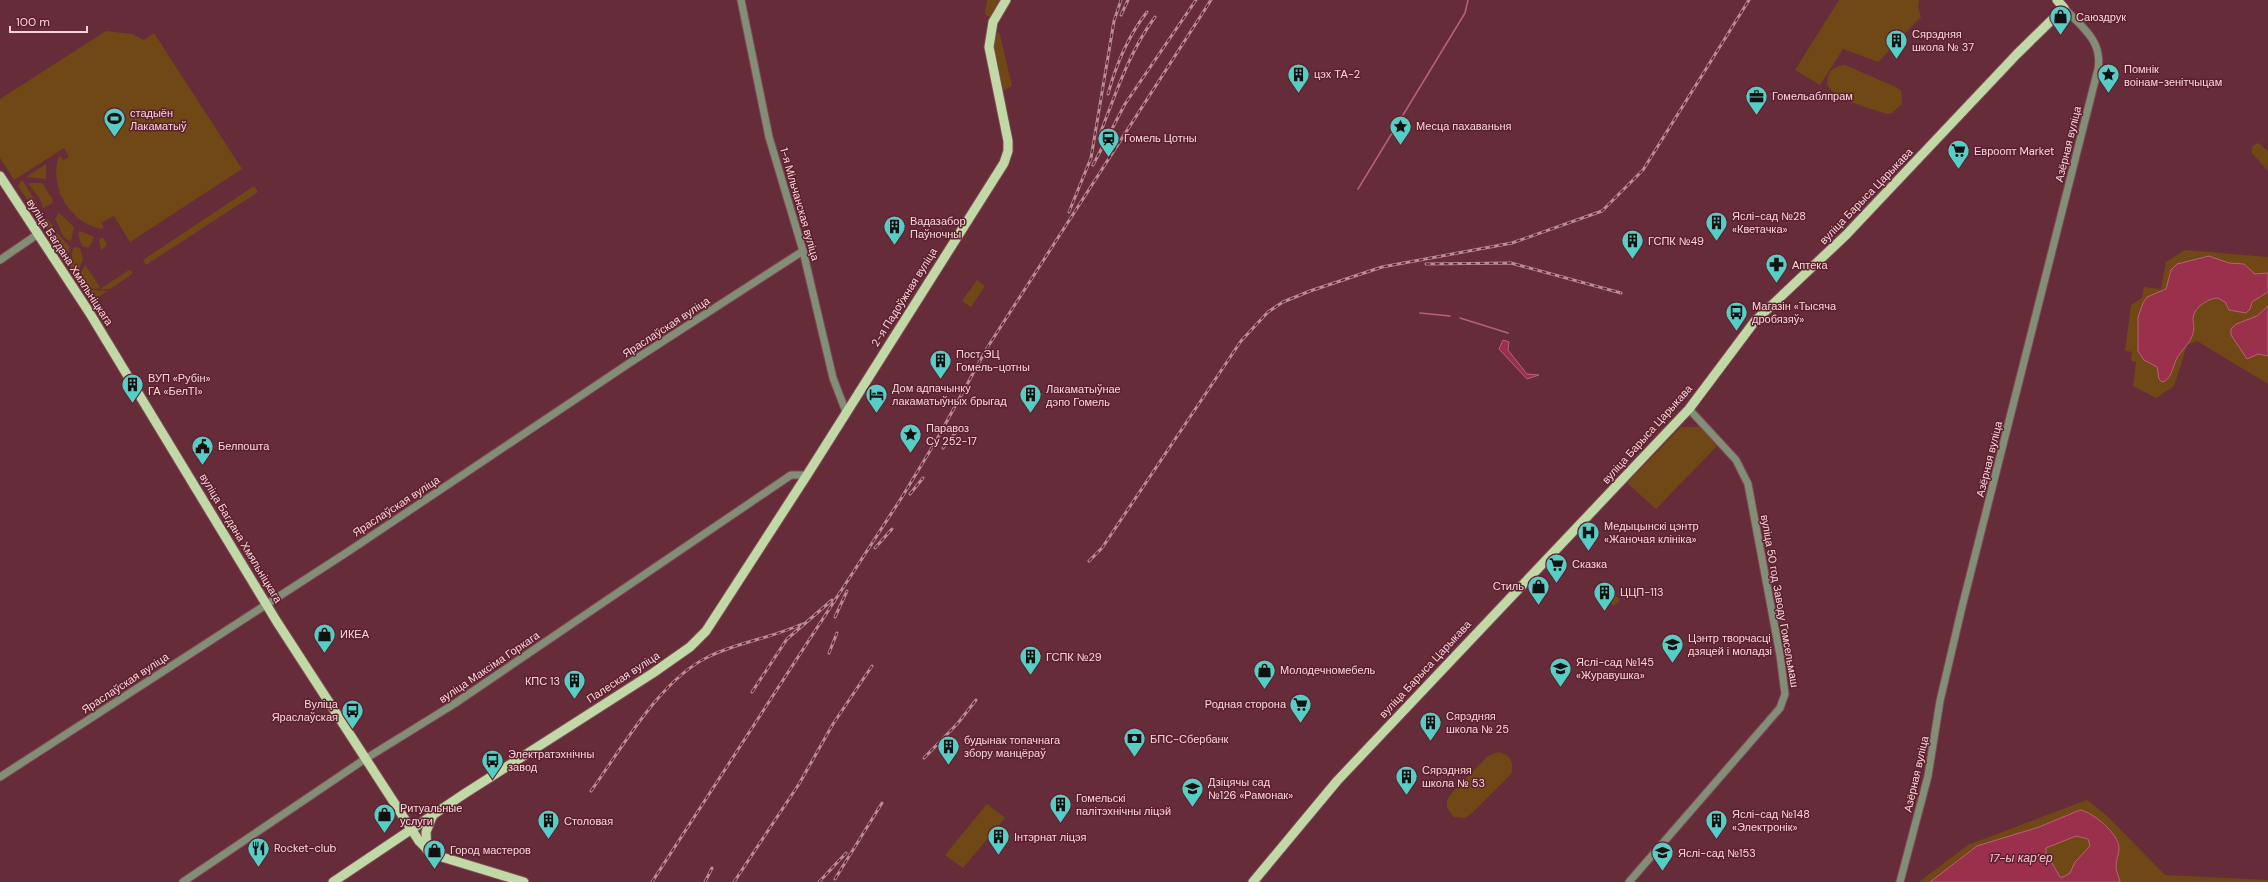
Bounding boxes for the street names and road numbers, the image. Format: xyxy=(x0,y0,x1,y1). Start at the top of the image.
street label: Азёрная вуліца xyxy=(2052,104,2084,183)
street label: вуліца Барыса Царыкава xyxy=(1816,144,1916,247)
street label: 1-я Мільчанская вуліца xyxy=(777,146,823,263)
street label: вуліца Багдана Хмяльніцкага xyxy=(24,196,117,329)
street label: 2-я Падоўжная вуліца xyxy=(868,244,941,349)
street label: Яраслаўская вуліца xyxy=(620,293,713,360)
street label: вуліца Барыса Царыкава xyxy=(1599,381,1696,486)
street label: Азёрная вуліца xyxy=(1973,419,2005,498)
street label: вуліца Багдана Хмяльніцкага xyxy=(197,471,286,606)
street label: Яраслаўская вуліца xyxy=(350,472,443,539)
street label: вуліца 50 год Заводу Гомсельмаш xyxy=(1758,513,1802,689)
street label: вуліца Барыса Царыкава xyxy=(1376,617,1475,721)
street label: вуліца Максіма Горкага xyxy=(436,628,543,706)
street label: Палеская вуліца xyxy=(584,648,663,706)
street label: Яраслаўская вуліца xyxy=(79,649,172,716)
street label: Азёрная вуліца xyxy=(1900,734,1932,813)

